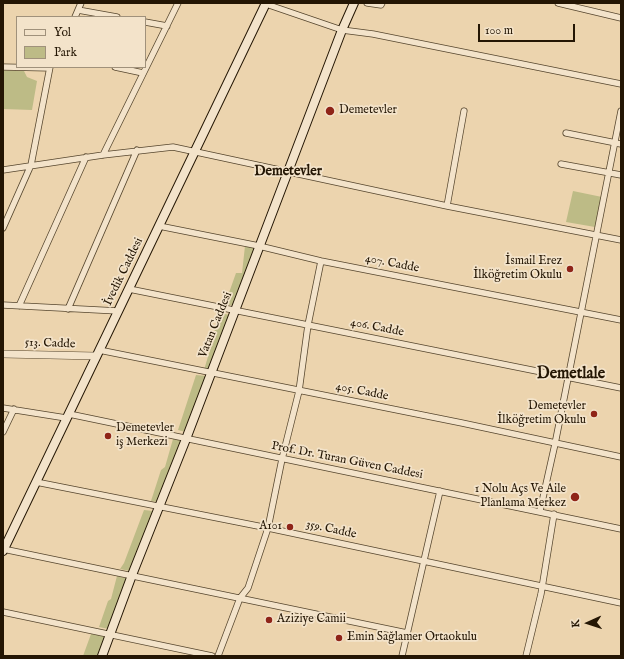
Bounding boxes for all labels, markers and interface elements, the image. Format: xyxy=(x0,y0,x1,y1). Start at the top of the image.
legend xyxy=(16,16,146,68)
scale bar xyxy=(480,16,577,42)
text: 100 m xyxy=(485,23,513,38)
text: Yol xyxy=(54,25,71,40)
text: Park xyxy=(54,45,77,60)
place label: Demetevler xyxy=(339,104,397,118)
marker: Demetevler xyxy=(324,105,336,117)
district label: Demetevler xyxy=(254,164,322,180)
street label: İvedik Caddesi xyxy=(101,236,147,308)
street label: 407. Cadde xyxy=(364,252,420,276)
place label: İsmail Erez İlköğretim Okulu xyxy=(473,255,562,283)
marker: İsmail Erez İlköğretim Okulu xyxy=(565,264,575,274)
street label: Vatan Caddesi xyxy=(196,290,236,360)
street label: 406. Cadde xyxy=(349,316,405,340)
street label: 513. Cadde xyxy=(24,336,76,352)
district label: Demetlale xyxy=(537,365,605,385)
street label: 405. Cadde xyxy=(334,380,390,404)
place label: Demetevler İlköğretim Okulu xyxy=(497,400,586,428)
marker: Demetevler İlköğretim Okulu xyxy=(589,409,599,419)
place label: Demetevler iş Merkezi xyxy=(116,422,174,450)
marker: Demetevler iş Merkezi xyxy=(103,431,113,441)
street label: Prof. Dr. Turan Güven Caddesi xyxy=(270,439,424,483)
place label: 1 Nolu Açs Ve Aile Planlama Merkez xyxy=(475,483,566,511)
marker: 1 Nolu Açs Ve Aile Planlama Merkez xyxy=(569,491,581,503)
street label: 359. Cadde xyxy=(304,518,358,542)
place label: A101 xyxy=(259,520,282,534)
marker: A101 xyxy=(285,522,295,532)
north arrow xyxy=(568,603,608,643)
place label: Aziziye Camii xyxy=(277,613,346,627)
marker: Aziziye Camii xyxy=(264,615,274,625)
text: K xyxy=(569,619,583,628)
place label: Emin Sağlamer Ortaokulu xyxy=(347,631,477,645)
marker: Emin Sağlamer Ortaokulu xyxy=(334,633,344,643)

